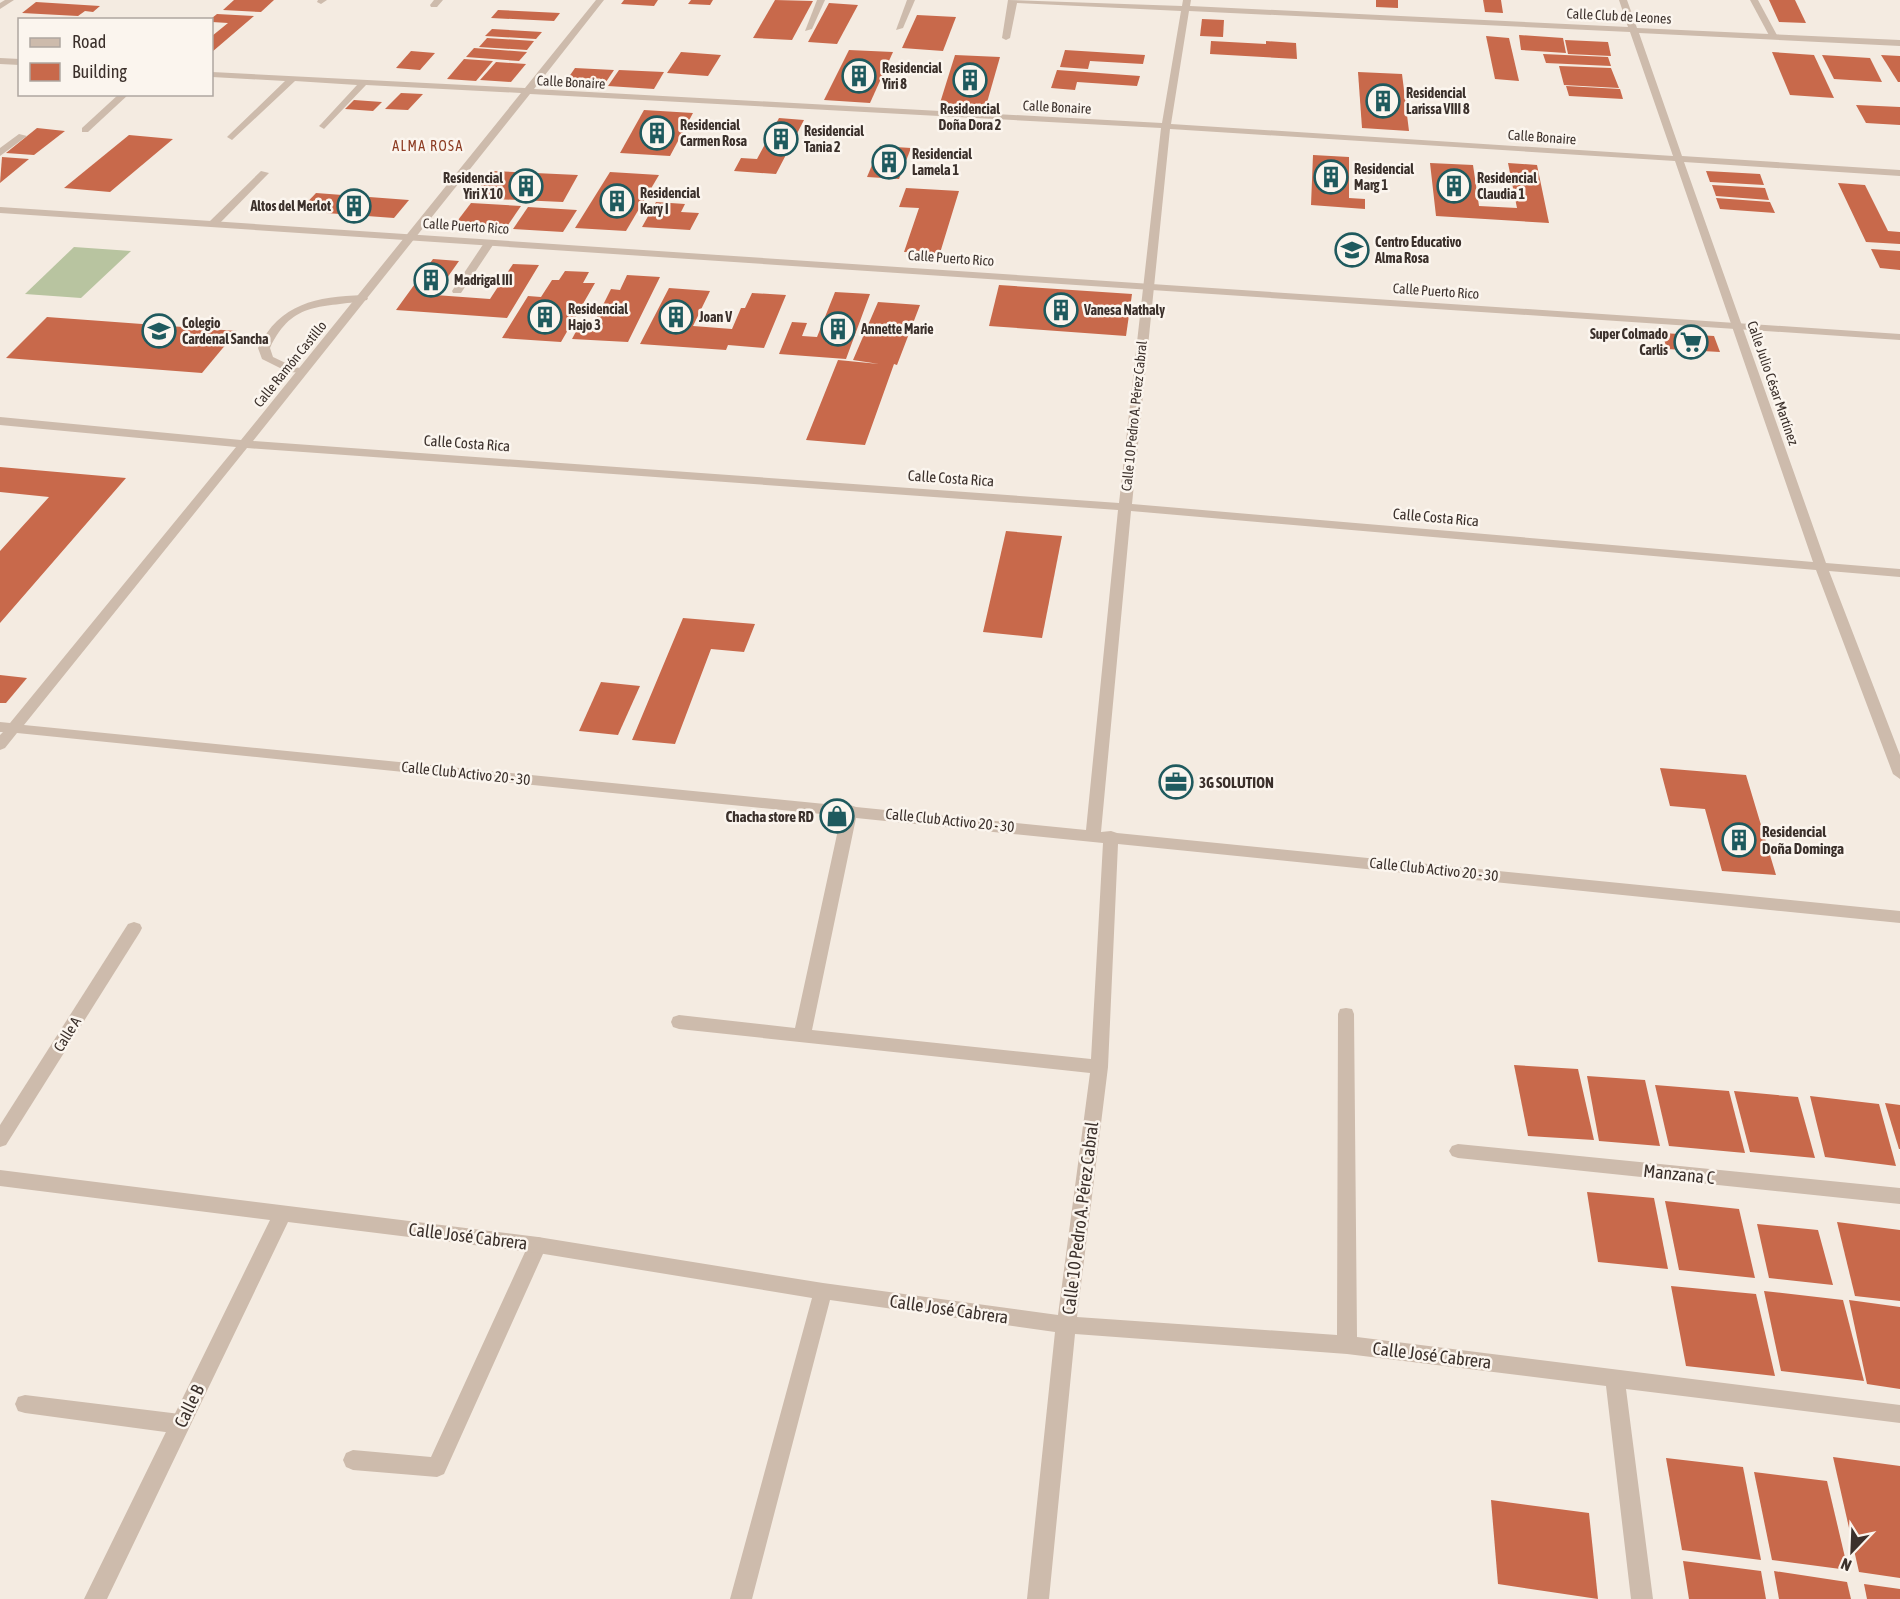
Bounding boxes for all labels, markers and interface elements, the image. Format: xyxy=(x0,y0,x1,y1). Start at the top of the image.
street label: Calle Club de Leones xyxy=(1566,5,1672,27)
legend xyxy=(18,18,213,96)
text: Road xyxy=(72,31,106,52)
building icon: Residencial Yiri 8 xyxy=(841,58,877,94)
place label: Residencial Yiri 8 xyxy=(881,60,942,92)
text: Building xyxy=(72,61,127,82)
building icon: Residencial Doña Dora 2 xyxy=(952,62,988,98)
street label: Calle Bonaire xyxy=(536,72,606,92)
building icon: Residencial Larissa VIII 8 xyxy=(1365,83,1401,119)
place label: Residencial Larissa VIII 8 xyxy=(1406,85,1470,117)
street label: Calle Bonaire xyxy=(1022,97,1092,117)
place label: Residencial Doña Dora 2 xyxy=(939,101,1002,133)
building icon: Residencial Carmen Rosa xyxy=(639,115,675,151)
place label: Residencial Carmen Rosa xyxy=(680,117,748,149)
building icon: Residencial Tania 2 xyxy=(763,121,799,157)
place label: Residencial Tania 2 xyxy=(804,123,864,155)
street label: Calle Bonaire xyxy=(1507,127,1577,147)
district label: ALMA ROSA xyxy=(392,138,464,154)
building icon: Residencial Lamela 1 xyxy=(871,144,907,180)
place label: Residencial Lamela 1 xyxy=(912,146,972,178)
building icon: Residencial Marg 1 xyxy=(1313,159,1349,195)
place label: Residencial Marg 1 xyxy=(1354,161,1414,193)
building icon: Residencial Yiri X 10 xyxy=(508,168,544,204)
building icon: Residencial Claudia 1 xyxy=(1436,168,1472,204)
place label: Residencial Yiri X 10 xyxy=(443,170,503,202)
place label: Residencial Claudia 1 xyxy=(1477,170,1537,202)
building icon: Residencial Kary I xyxy=(599,183,635,219)
place label: Residencial Kary I xyxy=(640,185,700,217)
building icon: Altos del Merlot xyxy=(336,188,372,224)
place label: Altos del Merlot xyxy=(249,198,331,214)
street label: Calle Puerto Rico xyxy=(422,215,510,237)
school or university icon: Centro Educativo Alma Rosa xyxy=(1334,232,1370,268)
place label: Centro Educativo Alma Rosa xyxy=(1374,234,1462,266)
street label: Calle Puerto Rico xyxy=(907,247,995,269)
building icon: Madrigal III xyxy=(413,262,449,298)
place label: Madrigal III xyxy=(454,272,512,288)
street label: Calle Puerto Rico xyxy=(1392,280,1480,302)
building icon: Vanesa Nathaly xyxy=(1043,292,1079,328)
building icon: Residencial Hajo 3 xyxy=(527,299,563,335)
building icon: Joan V xyxy=(658,299,694,335)
place label: Residencial Hajo 3 xyxy=(568,301,628,333)
place label: Vanesa Nathaly xyxy=(1083,302,1165,318)
place label: Joan V xyxy=(698,309,732,325)
building icon: Annette Marie xyxy=(820,311,856,347)
school or university icon: Colegio Cardenal Sancha xyxy=(141,313,177,349)
place label: Colegio Cardenal Sancha xyxy=(182,315,269,347)
street label: Calle Ramón Castillo xyxy=(250,318,330,410)
street label: Calle Julio César Martínez xyxy=(1744,319,1802,447)
place label: Annette Marie xyxy=(860,321,934,337)
supermarket icon: Super Colmado Carlis xyxy=(1673,324,1709,360)
place label: Super Colmado Carlis xyxy=(1590,326,1668,358)
street label: Calle 10 Pedro A. Pérez Cabral xyxy=(1118,340,1150,492)
street label: Calle Costa Rica xyxy=(423,432,511,454)
street label: Calle Costa Rica xyxy=(907,467,995,489)
street label: Calle Costa Rica xyxy=(1392,505,1480,529)
street label: Calle Club Activo 20 - 30 xyxy=(401,758,531,788)
office icon: 3G SOLUTION xyxy=(1158,764,1194,800)
place label: 3G SOLUTION xyxy=(1199,774,1274,791)
shop icon: Chacha store RD xyxy=(819,798,855,834)
street label: Calle Club Activo 20 - 30 xyxy=(885,805,1015,835)
place label: Chacha store RD xyxy=(725,808,814,825)
building icon: Residencial Doña Dominga xyxy=(1721,822,1757,858)
place label: Residencial Doña Dominga xyxy=(1762,823,1844,857)
street label: Calle Club Activo 20 - 30 xyxy=(1369,854,1499,884)
street label: Calle A xyxy=(50,1013,85,1055)
street label: Calle 10 Pedro A. Pérez Cabral xyxy=(1058,1120,1102,1316)
street label: Manzana C xyxy=(1642,1160,1716,1188)
street label: Calle José Cabrera xyxy=(407,1218,529,1254)
street label: Calle José Cabrera xyxy=(888,1290,1010,1328)
street label: Calle José Cabrera xyxy=(1371,1337,1493,1373)
street label: Calle B xyxy=(170,1381,209,1431)
north arrow xyxy=(1822,1521,1882,1581)
text: N xyxy=(1838,1555,1854,1575)

